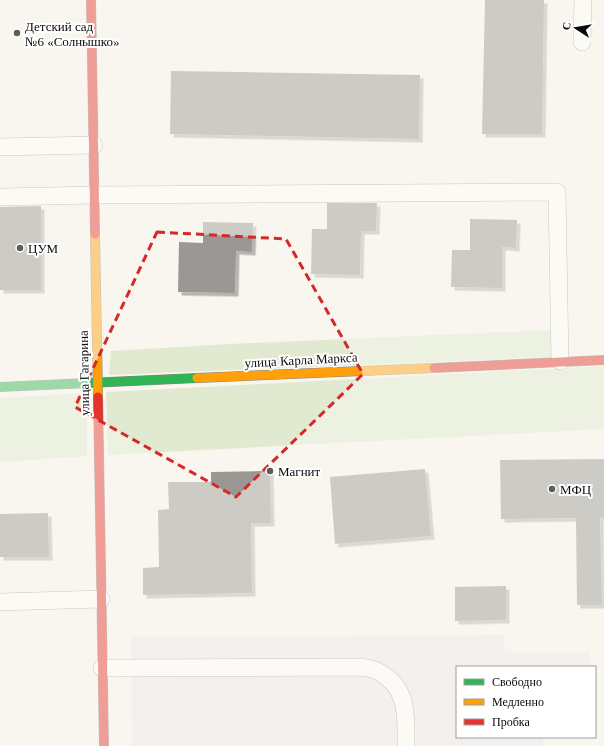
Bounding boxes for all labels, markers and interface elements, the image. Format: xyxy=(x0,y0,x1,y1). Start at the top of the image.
north arrow xyxy=(556,8,596,48)
place label: Детский сад №6 «Солнышко» xyxy=(25,19,120,49)
text: С xyxy=(560,21,573,31)
marker: Детский сад №6 «Солнышко» xyxy=(12,28,22,38)
place label: ЦУМ xyxy=(28,241,59,256)
marker: ЦУМ xyxy=(15,243,25,253)
street label: улица Гагарина xyxy=(76,330,92,416)
street label: улица Карла Маркса xyxy=(244,350,358,370)
place label: Магнит xyxy=(278,464,321,479)
marker: Магнит xyxy=(265,466,275,476)
place label: МФЦ xyxy=(560,482,592,497)
marker: МФЦ xyxy=(547,484,557,494)
legend xyxy=(456,666,596,738)
text: Свободно xyxy=(492,675,542,689)
text: Медленно xyxy=(492,695,544,709)
text: Пробка xyxy=(492,715,530,729)

